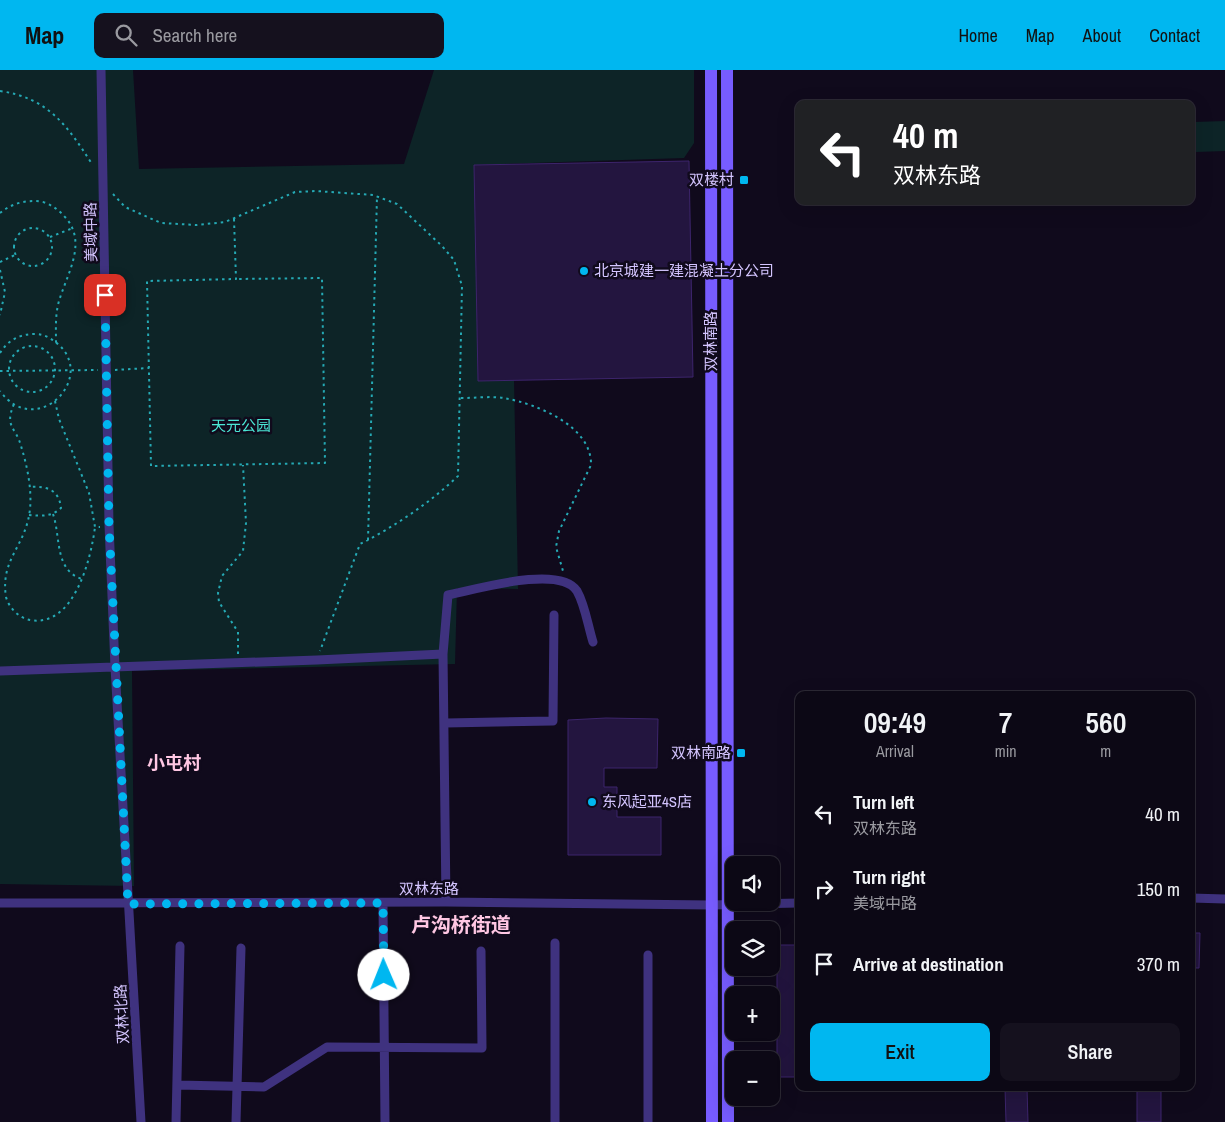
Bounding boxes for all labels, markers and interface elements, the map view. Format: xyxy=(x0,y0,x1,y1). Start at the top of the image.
search box xyxy=(94,13,444,58)
text: Map xyxy=(25,19,64,51)
icon: search xyxy=(112,21,140,49)
text: Search here xyxy=(152,22,237,48)
text: Home xyxy=(958,23,998,48)
text: Map xyxy=(1026,23,1055,48)
text: About xyxy=(1083,23,1121,48)
text: Contact xyxy=(1149,23,1200,48)
text: 40 m xyxy=(893,112,958,159)
icon: left xyxy=(810,120,875,185)
text: 双林东路 xyxy=(893,160,981,190)
place label: 双楼村 xyxy=(689,169,734,190)
marker: 双楼村 xyxy=(738,174,750,186)
street label: 美域中路 xyxy=(79,202,102,262)
place label: 北京城建一建混凝土分公司 xyxy=(594,260,774,281)
marker: 北京城建一建混凝土分公司 xyxy=(578,265,590,277)
pin xyxy=(84,274,126,316)
icon: arrive xyxy=(91,281,119,309)
street label: 双林南路 xyxy=(700,311,721,371)
park label: 天元公园 xyxy=(211,415,271,436)
text: 09:49 xyxy=(864,702,926,742)
text: 7 xyxy=(999,702,1013,742)
text: 560 xyxy=(1085,702,1126,742)
text: Arrival xyxy=(876,740,914,762)
text: min xyxy=(995,740,1017,762)
text: m xyxy=(1100,740,1111,762)
place label: 双林南路 xyxy=(671,742,731,763)
marker: 双林南路 xyxy=(735,747,747,759)
district label: 小屯村 xyxy=(147,750,201,775)
text: Turn left xyxy=(853,789,914,815)
place label: 东风起亚4S店 xyxy=(602,791,692,812)
marker: 东风起亚4S店 xyxy=(586,796,598,808)
icon: left xyxy=(810,800,838,828)
text: 40 m xyxy=(1145,801,1180,827)
text: 双林东路 xyxy=(853,817,917,839)
map controls xyxy=(725,856,780,1106)
button: sound xyxy=(725,856,780,911)
text: Turn right xyxy=(853,864,925,890)
icon: right xyxy=(810,875,838,903)
text: 150 m xyxy=(1137,876,1180,902)
street label: 双林东路 xyxy=(399,878,459,899)
text: 美域中路 xyxy=(853,892,917,914)
district label: 卢沟桥街道 xyxy=(411,911,511,938)
button: layers xyxy=(725,921,780,976)
position arrow xyxy=(357,948,409,1000)
icon: arrive xyxy=(810,950,838,978)
text: Arrive at destination xyxy=(853,951,1004,977)
text: 370 m xyxy=(1137,951,1180,977)
street label: 双林北路 xyxy=(109,984,134,1045)
button: + xyxy=(725,986,780,1041)
button: Exit xyxy=(810,1023,990,1081)
button: Share xyxy=(1000,1023,1180,1081)
button: − xyxy=(725,1051,780,1106)

